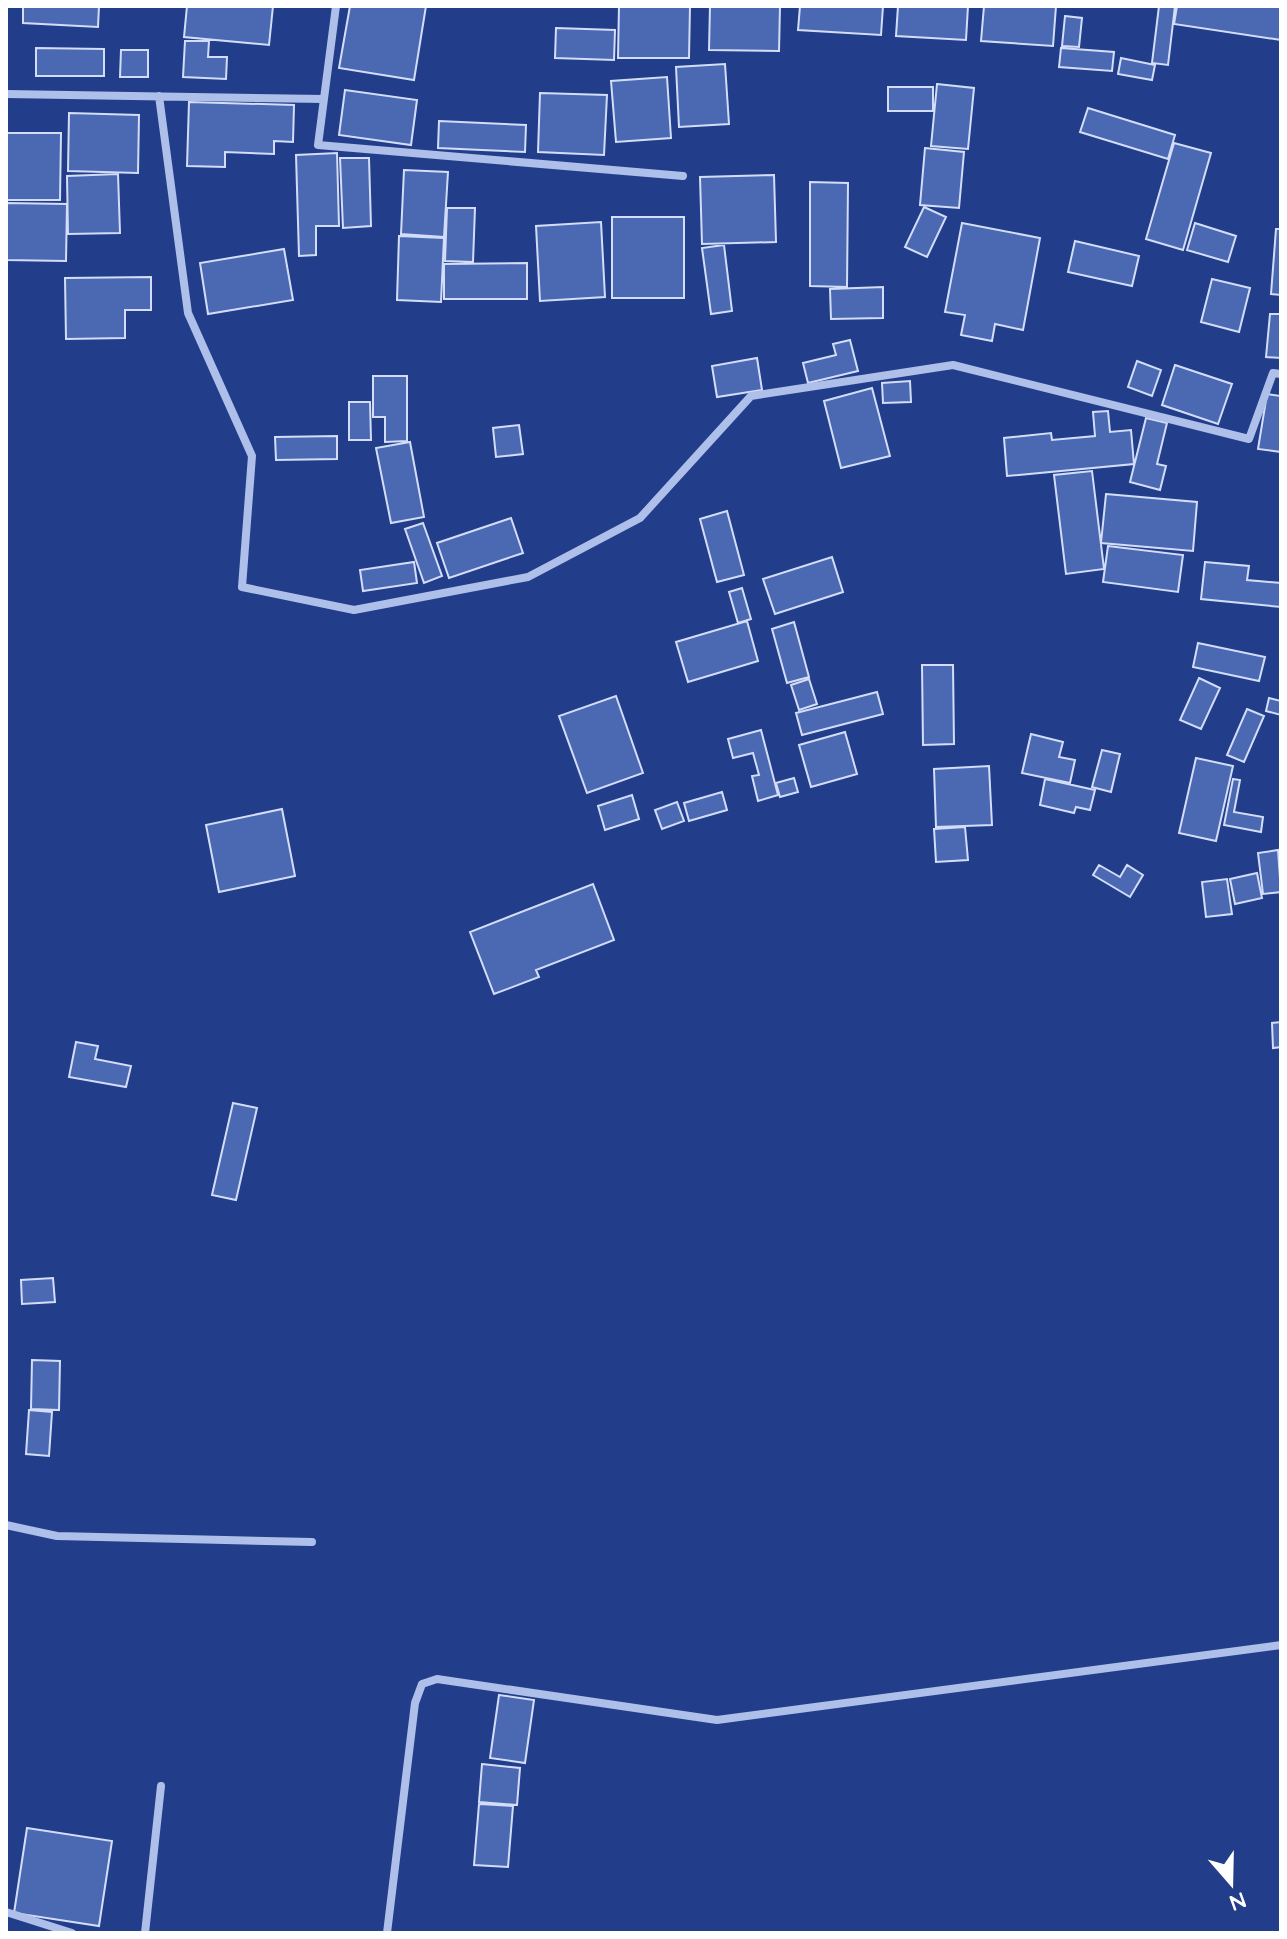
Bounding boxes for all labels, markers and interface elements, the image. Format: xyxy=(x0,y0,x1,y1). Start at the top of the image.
north arrow xyxy=(1191,1843,1271,1923)
text: N xyxy=(1225,1886,1250,1918)

